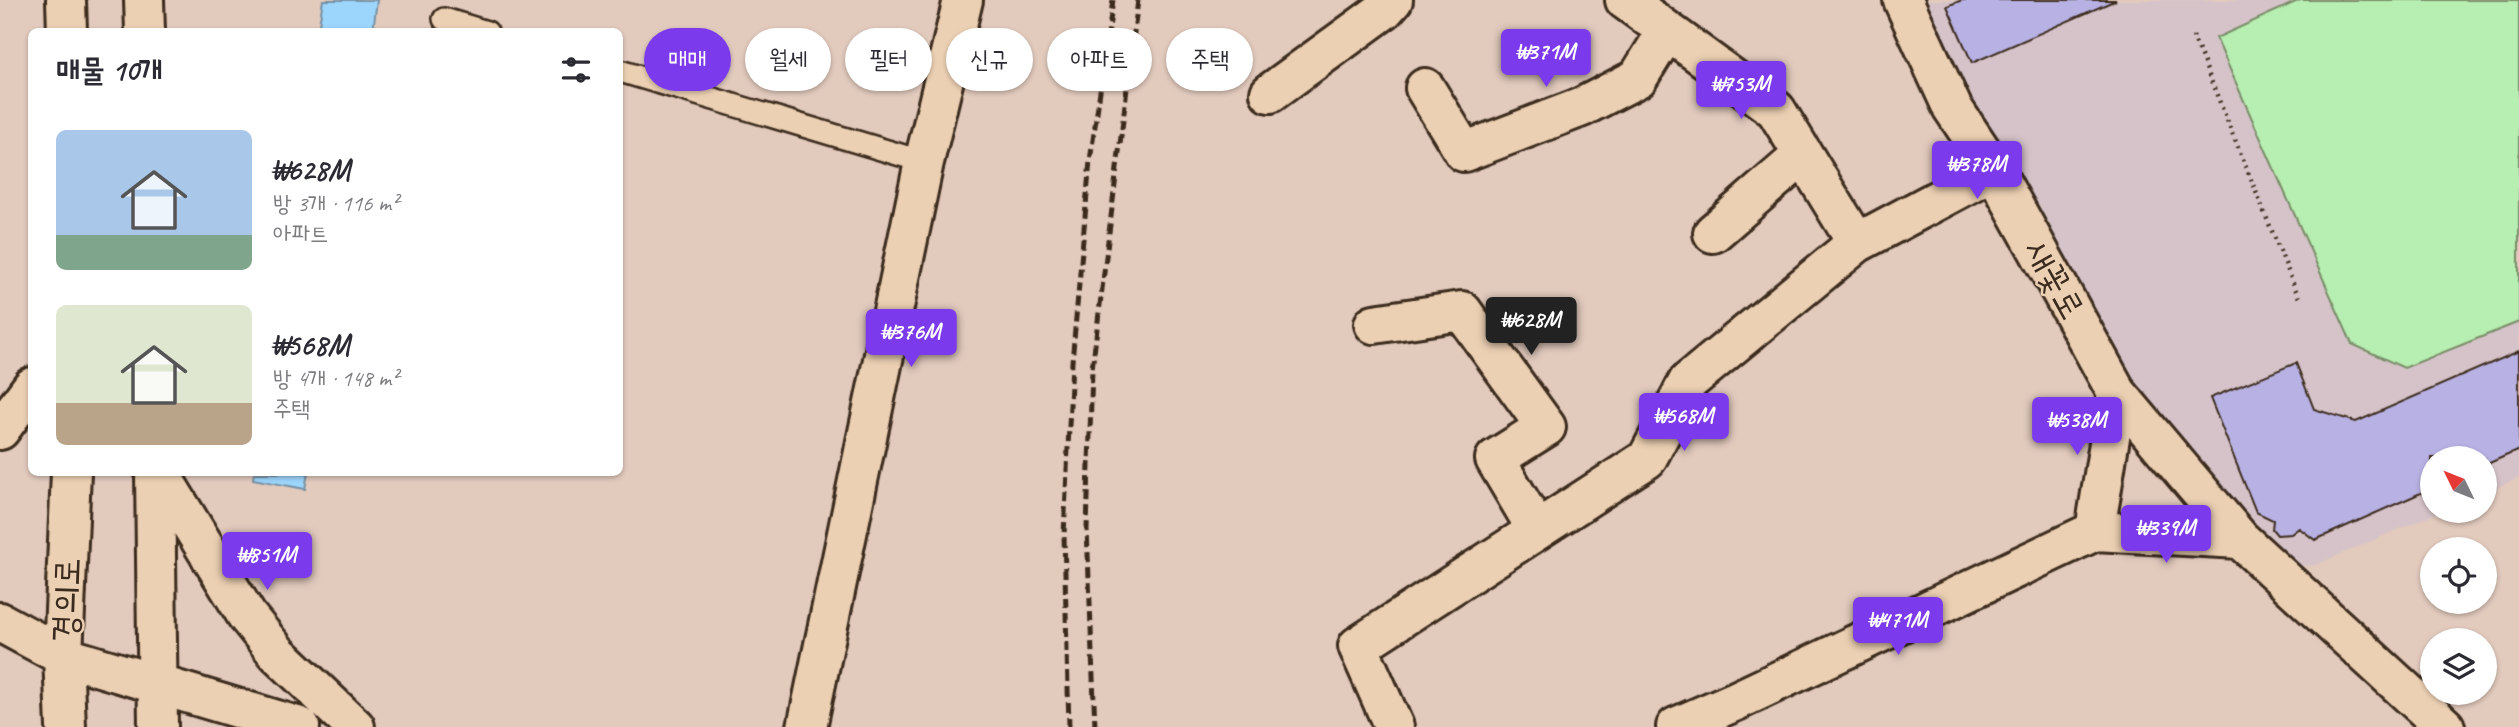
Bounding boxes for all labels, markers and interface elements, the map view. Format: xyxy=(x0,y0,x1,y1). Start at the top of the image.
chip: 매매 xyxy=(644,28,731,91)
chip: 월세 xyxy=(745,28,831,91)
chip: 필터 xyxy=(845,28,932,91)
chip: 신규 xyxy=(946,28,1033,91)
chip: 아파트 xyxy=(1047,28,1152,91)
chip: 주택 xyxy=(1166,28,1253,91)
pin: ₩371M xyxy=(1497,29,1595,89)
text: ₩371M xyxy=(1517,37,1575,66)
text: 매물 10개 xyxy=(56,51,163,89)
icon: filters xyxy=(557,51,595,89)
pin: ₩753M xyxy=(1692,61,1790,121)
text: ₩753M xyxy=(1712,69,1770,98)
pin: ₩378M xyxy=(1928,142,2026,201)
text: ₩378M xyxy=(1948,149,2006,178)
text: ₩628M xyxy=(273,151,350,189)
icon: home xyxy=(112,158,196,242)
text: 방 3개 · 116 m² xyxy=(273,189,398,218)
text: 아파트 xyxy=(273,219,329,248)
street label: 새꽃로 xyxy=(2015,231,2095,327)
pin: ₩628M xyxy=(1482,298,1580,357)
text: ₩628M xyxy=(1502,305,1560,334)
pin: ₩376M xyxy=(862,310,960,369)
text: ₩376M xyxy=(882,317,940,346)
text: ₩568M xyxy=(273,326,349,364)
icon: home xyxy=(112,333,196,417)
text: 방 4개 · 148 m² xyxy=(273,364,398,393)
pin: ₩568M xyxy=(1635,393,1733,453)
text: 주택 xyxy=(273,394,310,423)
pin: ₩538M xyxy=(2028,398,2126,457)
text: ₩568M xyxy=(1655,401,1713,430)
text: ₩538M xyxy=(2048,405,2106,434)
north arrow xyxy=(2420,446,2497,523)
map controls xyxy=(2420,446,2497,705)
pin: ₩339M xyxy=(2117,505,2215,565)
text: ₩339M xyxy=(2137,513,2195,542)
pin: ₩851M xyxy=(218,532,316,592)
button: locate xyxy=(2420,537,2497,614)
text: ₩851M xyxy=(238,540,296,569)
street label: 경의로 xyxy=(42,557,90,643)
pin: ₩471M xyxy=(1849,598,1947,657)
text: ₩471M xyxy=(1869,605,1927,634)
button: layers xyxy=(2420,628,2497,705)

